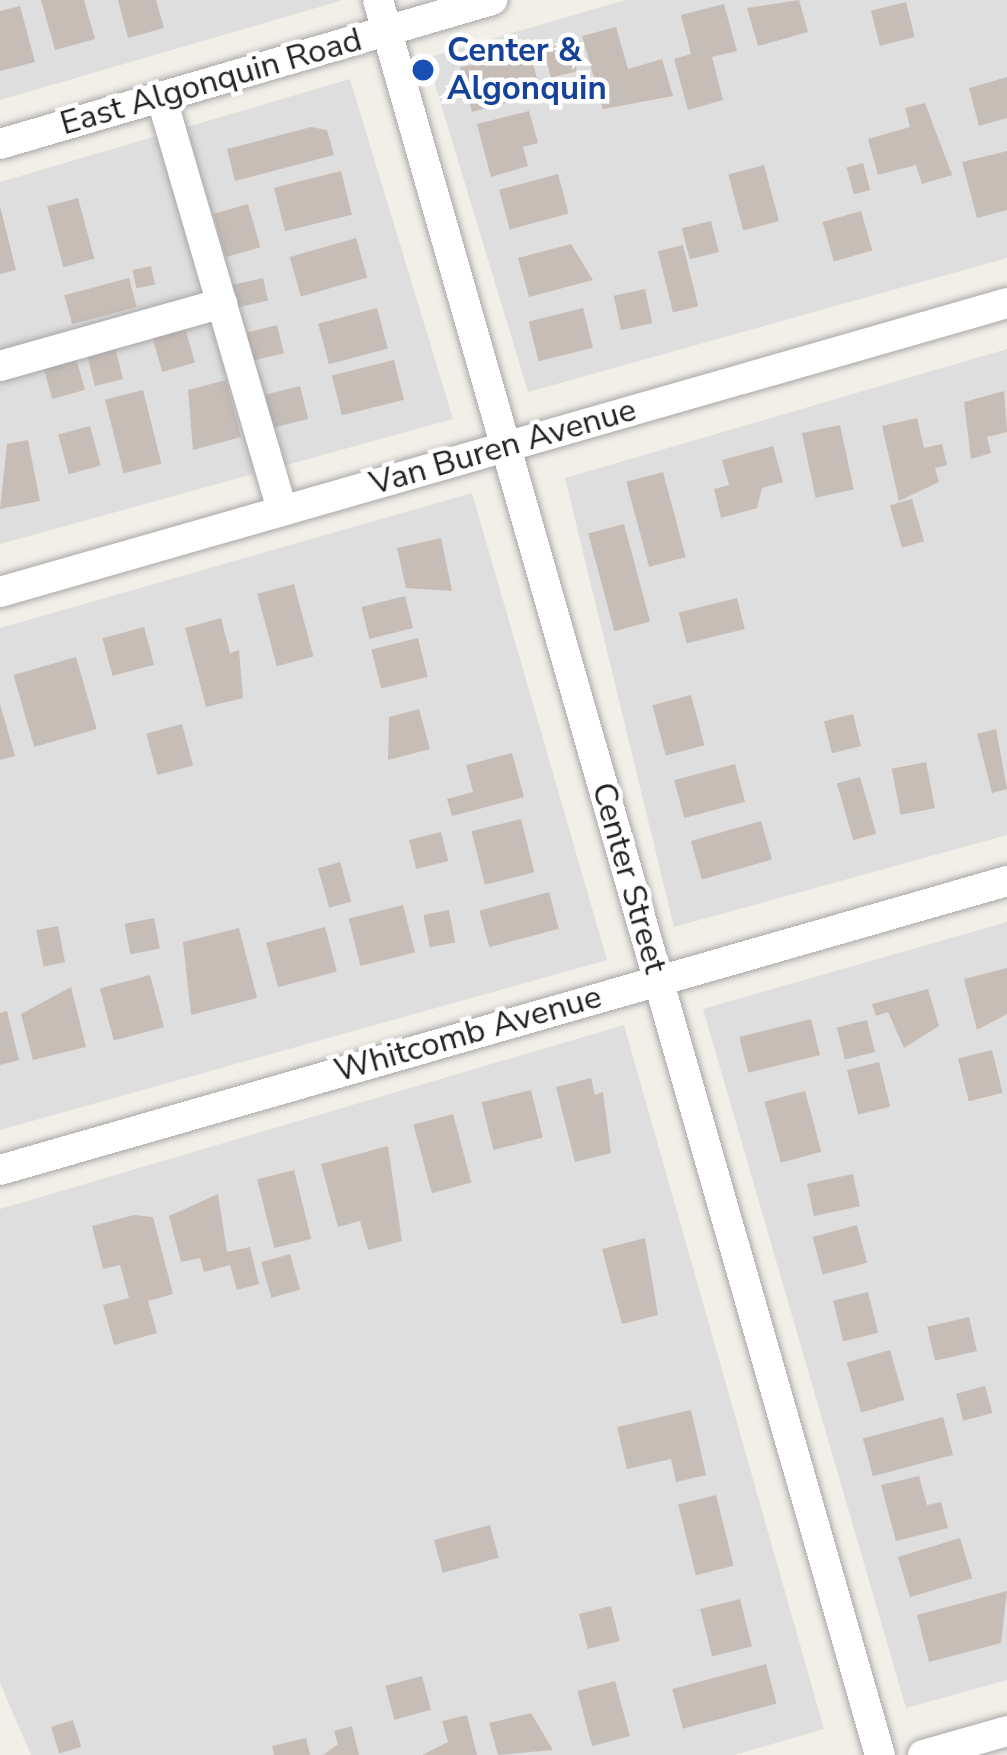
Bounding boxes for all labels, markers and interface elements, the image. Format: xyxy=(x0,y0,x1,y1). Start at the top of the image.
street label: East Algonquin Road xyxy=(56,20,366,144)
place label: Center & Algonquin xyxy=(447,31,607,109)
marker: Center & Algonquin xyxy=(410,57,436,83)
street label: Van Buren Avenue xyxy=(365,390,641,504)
street label: Center Street xyxy=(583,778,675,978)
street label: Whitcomb Avenue xyxy=(330,977,606,1091)

